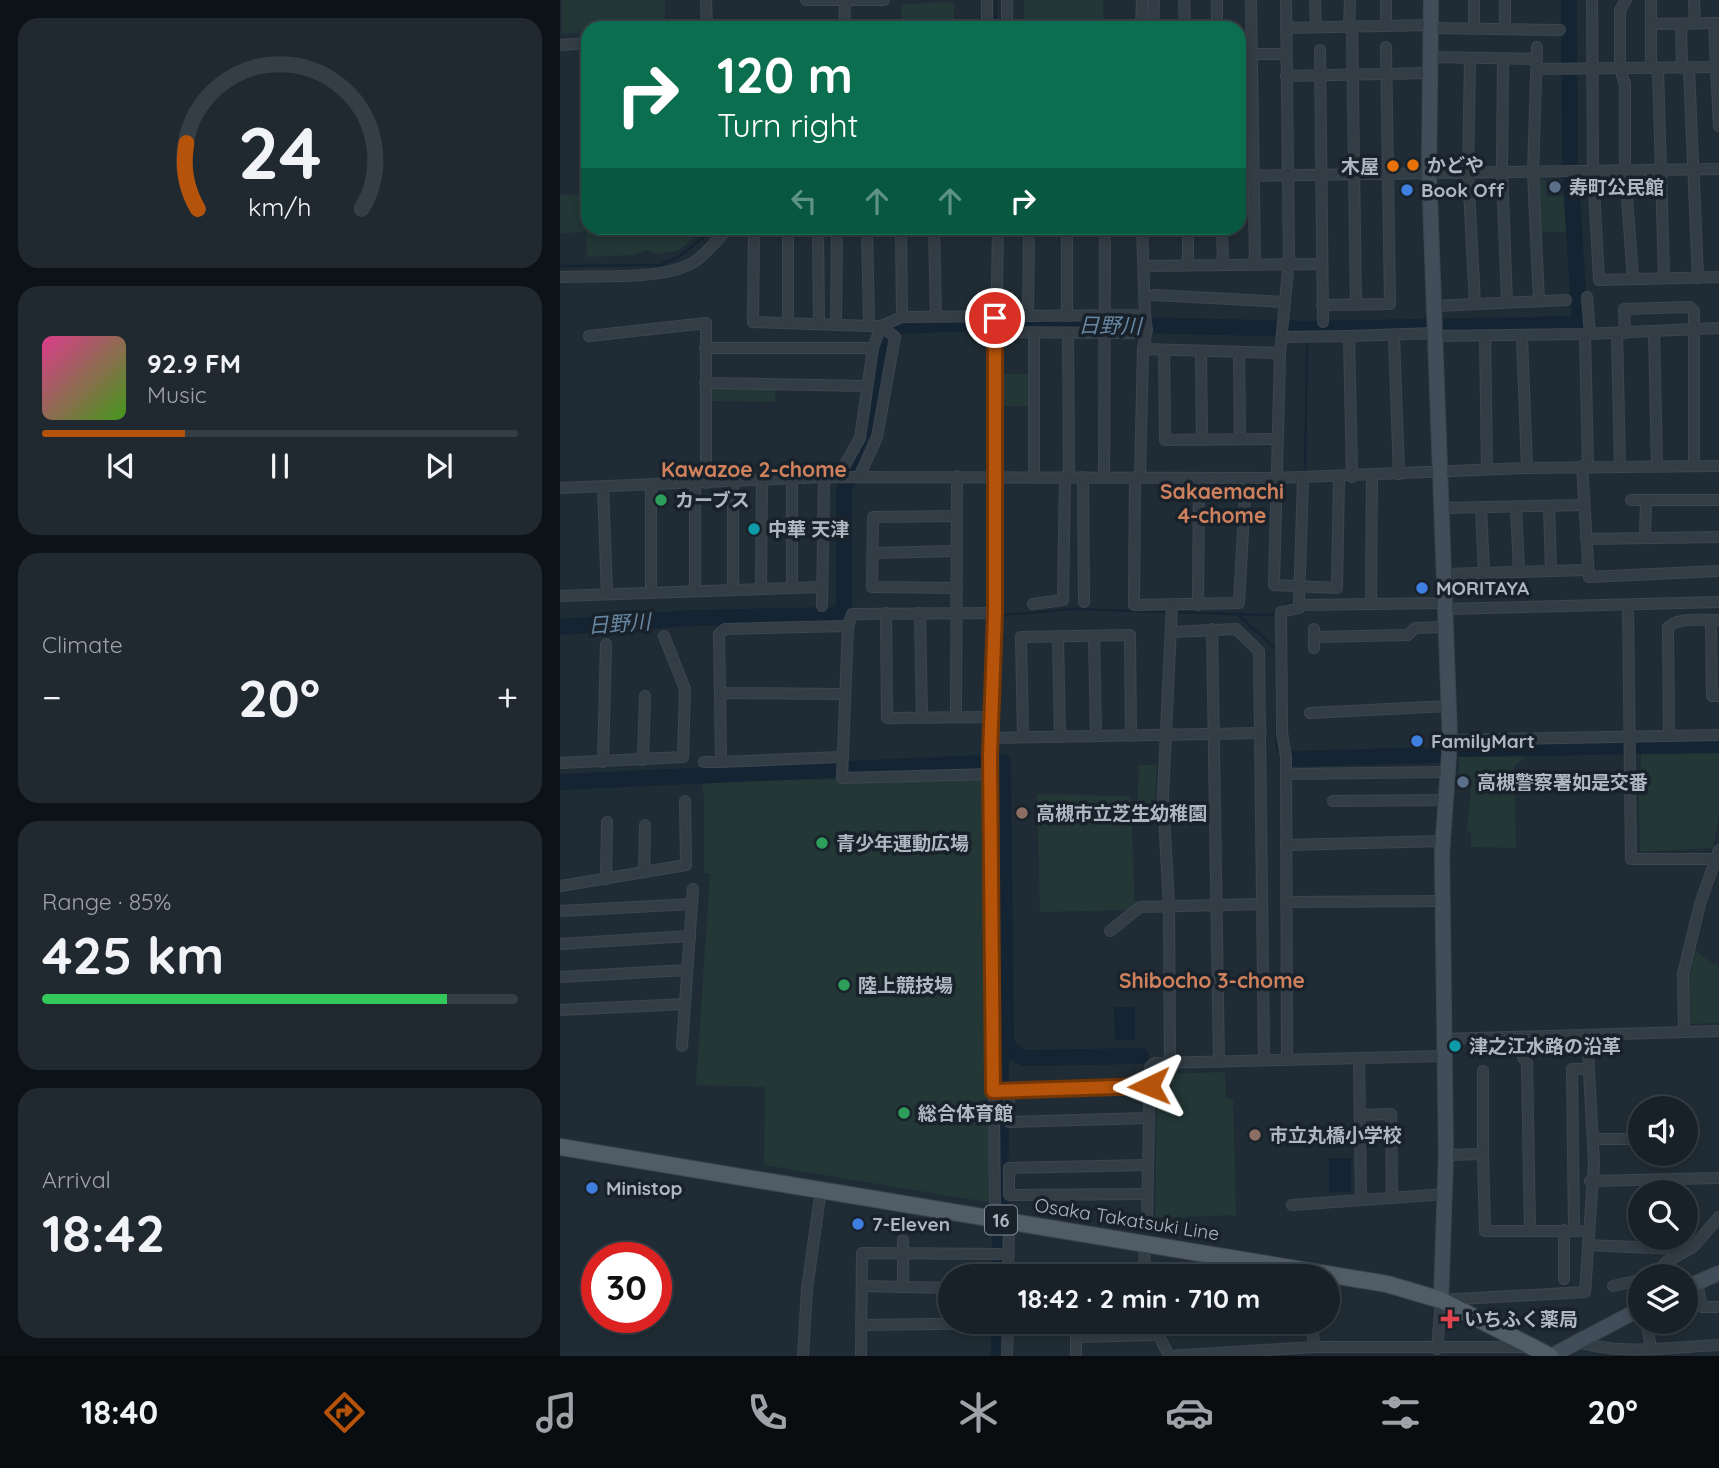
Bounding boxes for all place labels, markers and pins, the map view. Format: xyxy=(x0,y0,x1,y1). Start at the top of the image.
place label: かどや xyxy=(1427,153,1484,177)
place label: 木屋 xyxy=(1341,154,1379,178)
marker: かどや xyxy=(1405,157,1421,173)
marker: 木屋 xyxy=(1385,158,1401,174)
place label: 寿町公民館 xyxy=(1569,175,1664,199)
place label: Book Off xyxy=(1421,178,1505,202)
marker: 寿町公民館 xyxy=(1547,179,1563,195)
marker: Book Off xyxy=(1399,182,1415,198)
pin xyxy=(965,288,1025,348)
place label: カーブス xyxy=(675,488,750,512)
marker: カーブス xyxy=(653,492,669,508)
place label: 中華 天津 xyxy=(768,517,849,541)
marker: 中華 天津 xyxy=(746,521,762,537)
place label: MORITAYA xyxy=(1436,576,1529,600)
marker: MORITAYA xyxy=(1414,580,1430,596)
place label: FamilyMart xyxy=(1431,729,1535,753)
marker: FamilyMart xyxy=(1409,733,1425,749)
place label: 高槻警察署如是交番 xyxy=(1477,770,1648,794)
marker: 高槻警察署如是交番 xyxy=(1455,774,1471,790)
place label: 高槻市立芝生幼稚園 xyxy=(1036,801,1207,825)
marker: 高槻市立芝生幼稚園 xyxy=(1014,805,1030,821)
place label: 青少年運動広場 xyxy=(836,831,969,855)
marker: 青少年運動広場 xyxy=(814,835,830,851)
place label: 陸上競技場 xyxy=(858,973,953,997)
marker: 陸上競技場 xyxy=(836,977,852,993)
place label: 津之江水路の沿革 xyxy=(1469,1034,1621,1058)
marker: 津之江水路の沿革 xyxy=(1447,1038,1463,1054)
place label: 総合体育館 xyxy=(918,1101,1013,1125)
marker: 総合体育館 xyxy=(896,1105,912,1121)
place label: 市立丸橋小学校 xyxy=(1269,1123,1402,1147)
marker: 市立丸橋小学校 xyxy=(1247,1127,1263,1143)
place label: Ministop xyxy=(606,1176,683,1200)
marker: Ministop xyxy=(584,1180,600,1196)
place label: 7-Eleven xyxy=(872,1212,950,1236)
marker: 7-Eleven xyxy=(850,1216,866,1232)
place label: いちふく薬局 xyxy=(1464,1307,1578,1331)
marker: いちふく薬局 xyxy=(1442,1311,1458,1327)

